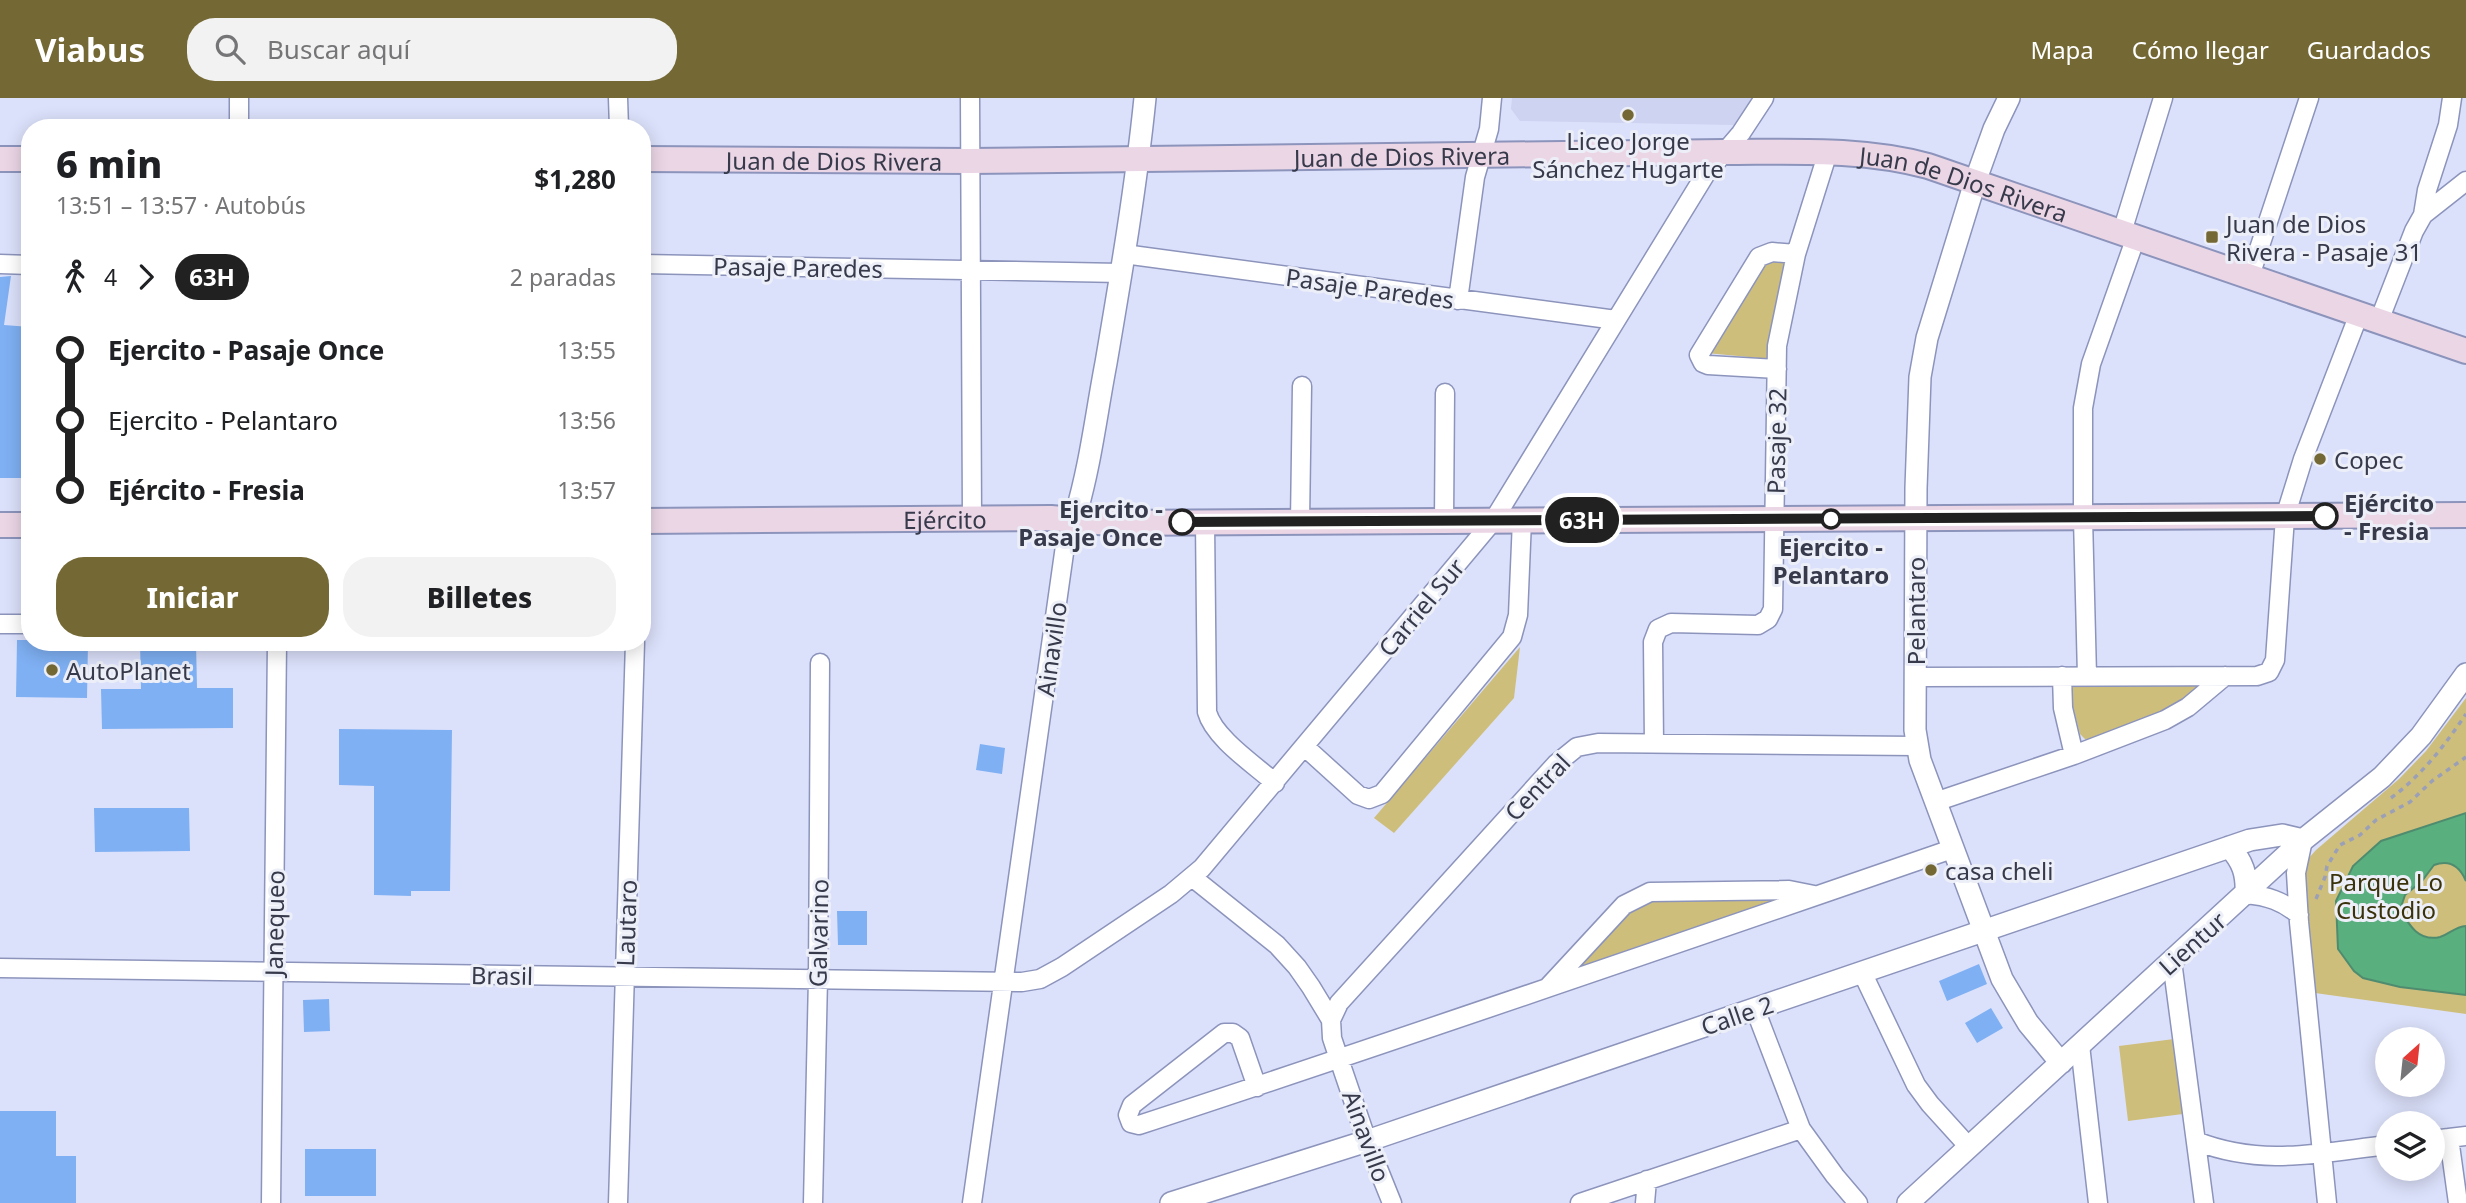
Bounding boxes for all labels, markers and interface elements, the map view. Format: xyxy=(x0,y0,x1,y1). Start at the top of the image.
search box xyxy=(187,18,677,81)
text: Viabus xyxy=(35,27,145,72)
icon: search xyxy=(211,30,249,68)
text: Buscar aquí xyxy=(267,31,410,67)
text: Mapa xyxy=(2030,33,2094,66)
text: Cómo llegar xyxy=(2132,33,2269,66)
text: Guardados xyxy=(2307,33,2431,66)
marker: Liceo Jorge Sánchez Hugarte xyxy=(1620,107,1636,123)
place label: Liceo Jorge Sánchez Hugarte xyxy=(1532,124,1724,185)
text: 6 min xyxy=(56,137,162,189)
street label: Juan de Dios Rivera xyxy=(1292,138,1510,174)
street label: Juan de Dios Rivera xyxy=(1856,138,2072,229)
street label: Juan de Dios Rivera xyxy=(724,143,942,177)
text: $1,280 xyxy=(534,161,616,197)
text: 13:51 – 13:57 · Autobús xyxy=(56,189,306,221)
place label: Juan de Dios Rivera - Pasaje 31 xyxy=(2224,207,2422,268)
marker: Juan de Dios Rivera - Pasaje 31 xyxy=(2204,229,2220,245)
street label: Pasaje Paredes xyxy=(713,249,883,285)
icon: walk xyxy=(56,258,94,296)
icon: forward xyxy=(127,258,165,296)
text: 63H xyxy=(189,260,235,293)
street label: Pasaje Paredes xyxy=(1284,260,1456,316)
text: 4 xyxy=(104,261,117,293)
text: 2 paradas xyxy=(510,261,616,293)
text: Ejercito - Pasaje Once xyxy=(108,332,384,368)
text: 13:55 xyxy=(557,334,616,366)
street label: Pasaje 32 xyxy=(1759,388,1793,494)
text: Ejercito - Pelantaro xyxy=(108,402,338,438)
text: 13:56 xyxy=(557,404,616,436)
place label: Copec xyxy=(2334,443,2404,476)
marker: Copec xyxy=(2312,451,2328,467)
text: Ejército - Fresia xyxy=(108,472,305,508)
text: 13:57 xyxy=(557,474,616,506)
place label: Ejército - Fresia xyxy=(2344,486,2434,547)
place label: Ejercito - Pasaje Once xyxy=(1018,492,1163,553)
line badge: 63H xyxy=(1542,497,1622,543)
street label: Ejército xyxy=(903,502,987,536)
text: 63H xyxy=(1559,503,1605,536)
marker: Ejército - Fresia xyxy=(2312,503,2338,529)
marker: Ejercito - Pasaje Once xyxy=(1169,509,1195,535)
marker: Ejercito - Pelantaro xyxy=(1821,509,1841,529)
place label: Ejercito - Pelantaro xyxy=(1773,530,1889,591)
street label: Carriel Sur xyxy=(1370,551,1472,663)
button: Iniciar xyxy=(56,557,329,637)
button: Billetes xyxy=(343,557,616,637)
street label: Pelantaro xyxy=(1899,557,1932,665)
street label: Ainavillo xyxy=(1028,600,1074,698)
place label: AutoPlanet xyxy=(66,654,191,687)
marker: AutoPlanet xyxy=(44,662,60,678)
street label: Central xyxy=(1497,746,1577,828)
place label: casa cheli xyxy=(1945,854,2053,887)
marker: casa cheli xyxy=(1923,862,1939,878)
park label: Parque Lo Custodio xyxy=(2329,865,2443,926)
street label: Janequeo xyxy=(257,870,291,978)
street label: Lautaro xyxy=(608,879,644,967)
street label: Galvarino xyxy=(801,879,835,987)
street label: Lientur xyxy=(2151,904,2233,982)
street label: Brasil xyxy=(471,958,533,992)
street label: Calle 2 xyxy=(1696,987,1778,1043)
north arrow xyxy=(2375,1027,2445,1097)
map controls xyxy=(2375,1027,2445,1181)
street label: Ainavillo xyxy=(1335,1086,1399,1186)
button: layers xyxy=(2375,1111,2445,1181)

